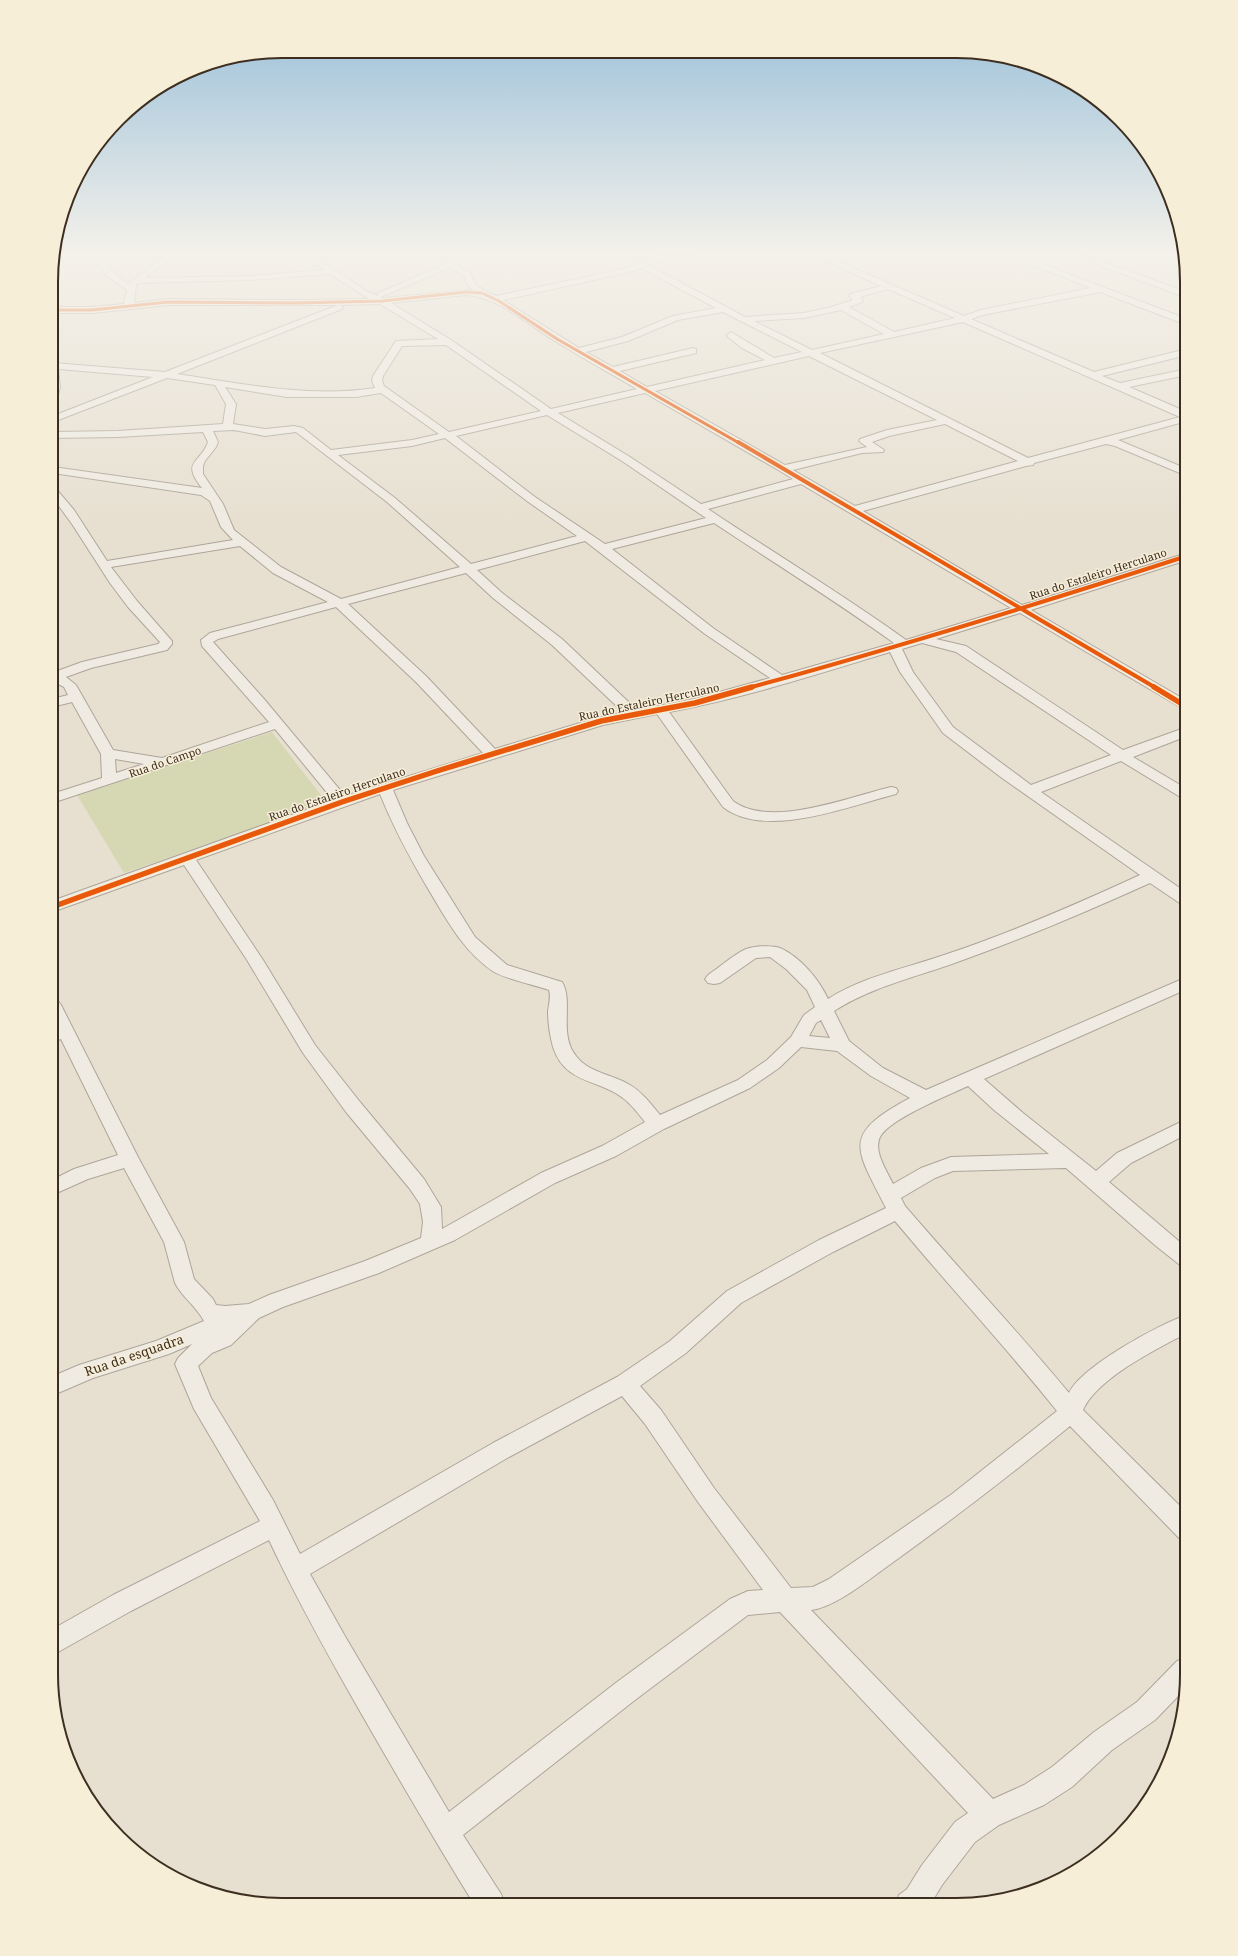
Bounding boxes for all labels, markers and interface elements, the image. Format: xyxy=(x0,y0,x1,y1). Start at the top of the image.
street label: Rua do Estaleiro Herculano xyxy=(1027,544,1168,603)
street label: Rua do Estaleiro Herculano xyxy=(577,679,721,724)
street label: Rua do Campo xyxy=(127,742,203,781)
street label: Rua do Estaleiro Herculano xyxy=(267,763,407,824)
street label: Rua da esquadra xyxy=(82,1330,186,1380)

